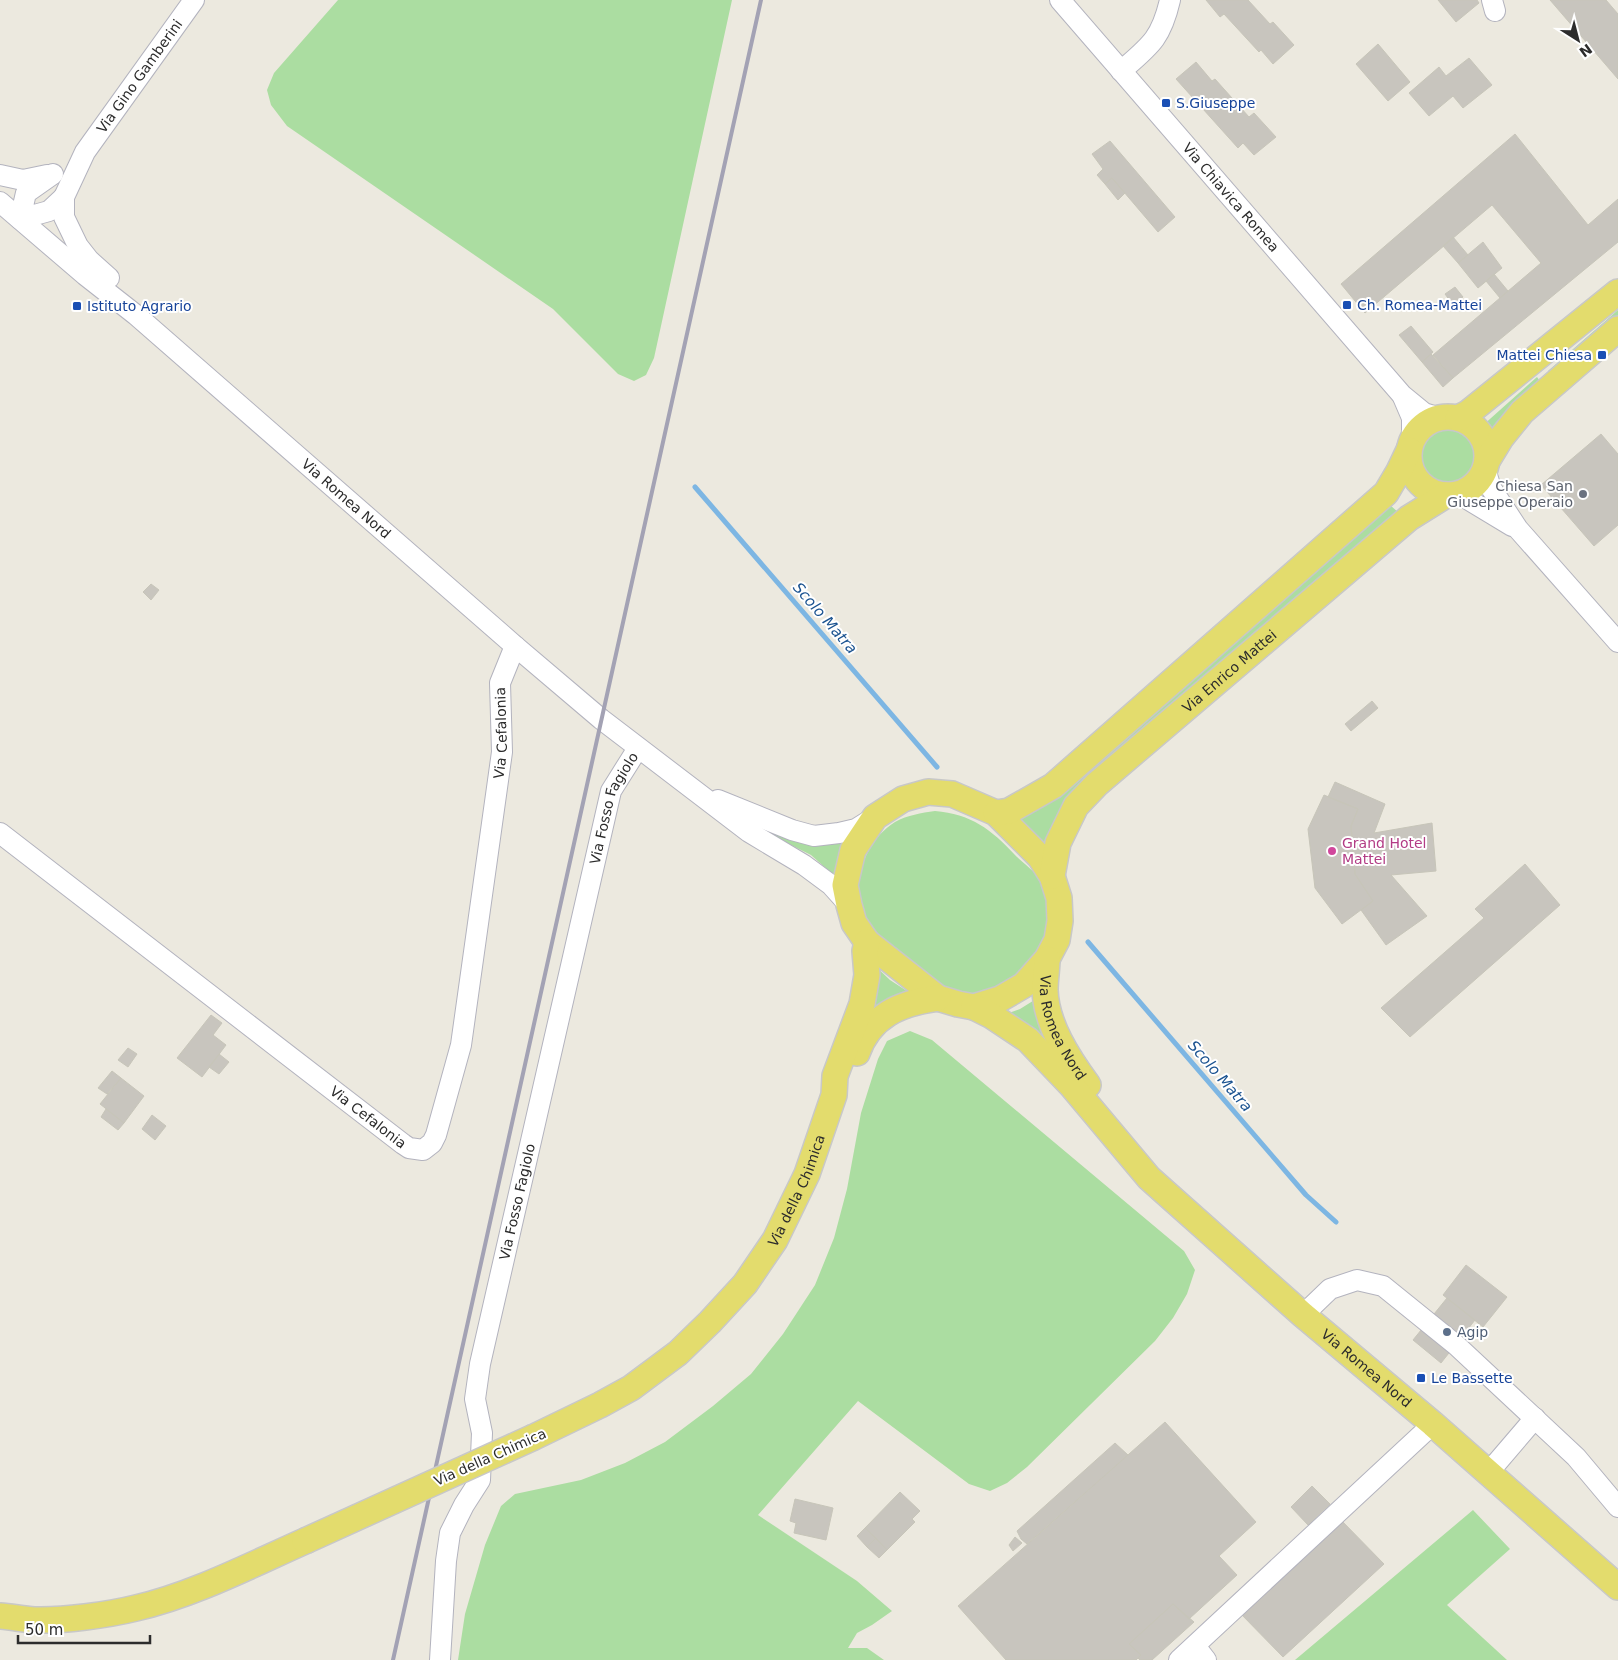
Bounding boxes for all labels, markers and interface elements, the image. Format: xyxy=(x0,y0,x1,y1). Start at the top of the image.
north arrow xyxy=(1553,15,1603,65)
street label: Via Gino Gamberini xyxy=(93,16,186,136)
text: N xyxy=(1576,41,1595,60)
place label: S.Giuseppe xyxy=(1176,95,1255,111)
marker: S.Giuseppe xyxy=(1160,97,1172,109)
street label: Via Chiavica Romea xyxy=(1179,140,1282,255)
place label: Ch. Romea-Mattei xyxy=(1357,297,1482,313)
place label: Istituto Agrario xyxy=(87,298,192,314)
marker: Ch. Romea-Mattei xyxy=(1341,299,1353,311)
marker: Istituto Agrario xyxy=(71,300,83,312)
place label: Mattei Chiesa xyxy=(1496,347,1592,363)
marker: Mattei Chiesa xyxy=(1596,349,1608,361)
street label: Via Romea Nord xyxy=(299,456,394,542)
place label: Chiesa San Giuseppe Operaio xyxy=(1447,478,1573,510)
marker: Chiesa San Giuseppe Operaio xyxy=(1577,488,1589,500)
water label: Scolo Matra xyxy=(789,579,861,657)
street label: Via Enrico Mattei xyxy=(1179,627,1280,716)
street label: Via Cefalonia xyxy=(490,687,510,780)
street label: Via Fosso Fagiolo xyxy=(586,749,641,866)
place label: Grand Hotel Mattei xyxy=(1342,835,1426,867)
marker: Grand Hotel Mattei xyxy=(1326,845,1338,857)
street label: Via Romea Nord xyxy=(1037,974,1090,1083)
water label: Scolo Matra xyxy=(1184,1037,1256,1115)
street label: Via Cefalonia xyxy=(327,1083,409,1152)
street label: Via della Chimica xyxy=(765,1132,828,1250)
street label: Via Fosso Fagiolo xyxy=(496,1142,538,1262)
place label: Agip xyxy=(1457,1324,1488,1340)
street label: Via Romea Nord xyxy=(1318,1326,1415,1411)
marker: Agip xyxy=(1441,1326,1453,1338)
place label: Le Bassette xyxy=(1431,1370,1513,1386)
marker: Le Bassette xyxy=(1415,1372,1427,1384)
street label: Via della Chimica xyxy=(432,1425,548,1489)
scale bar xyxy=(18,1612,150,1644)
text: 50 m xyxy=(25,1621,63,1639)

